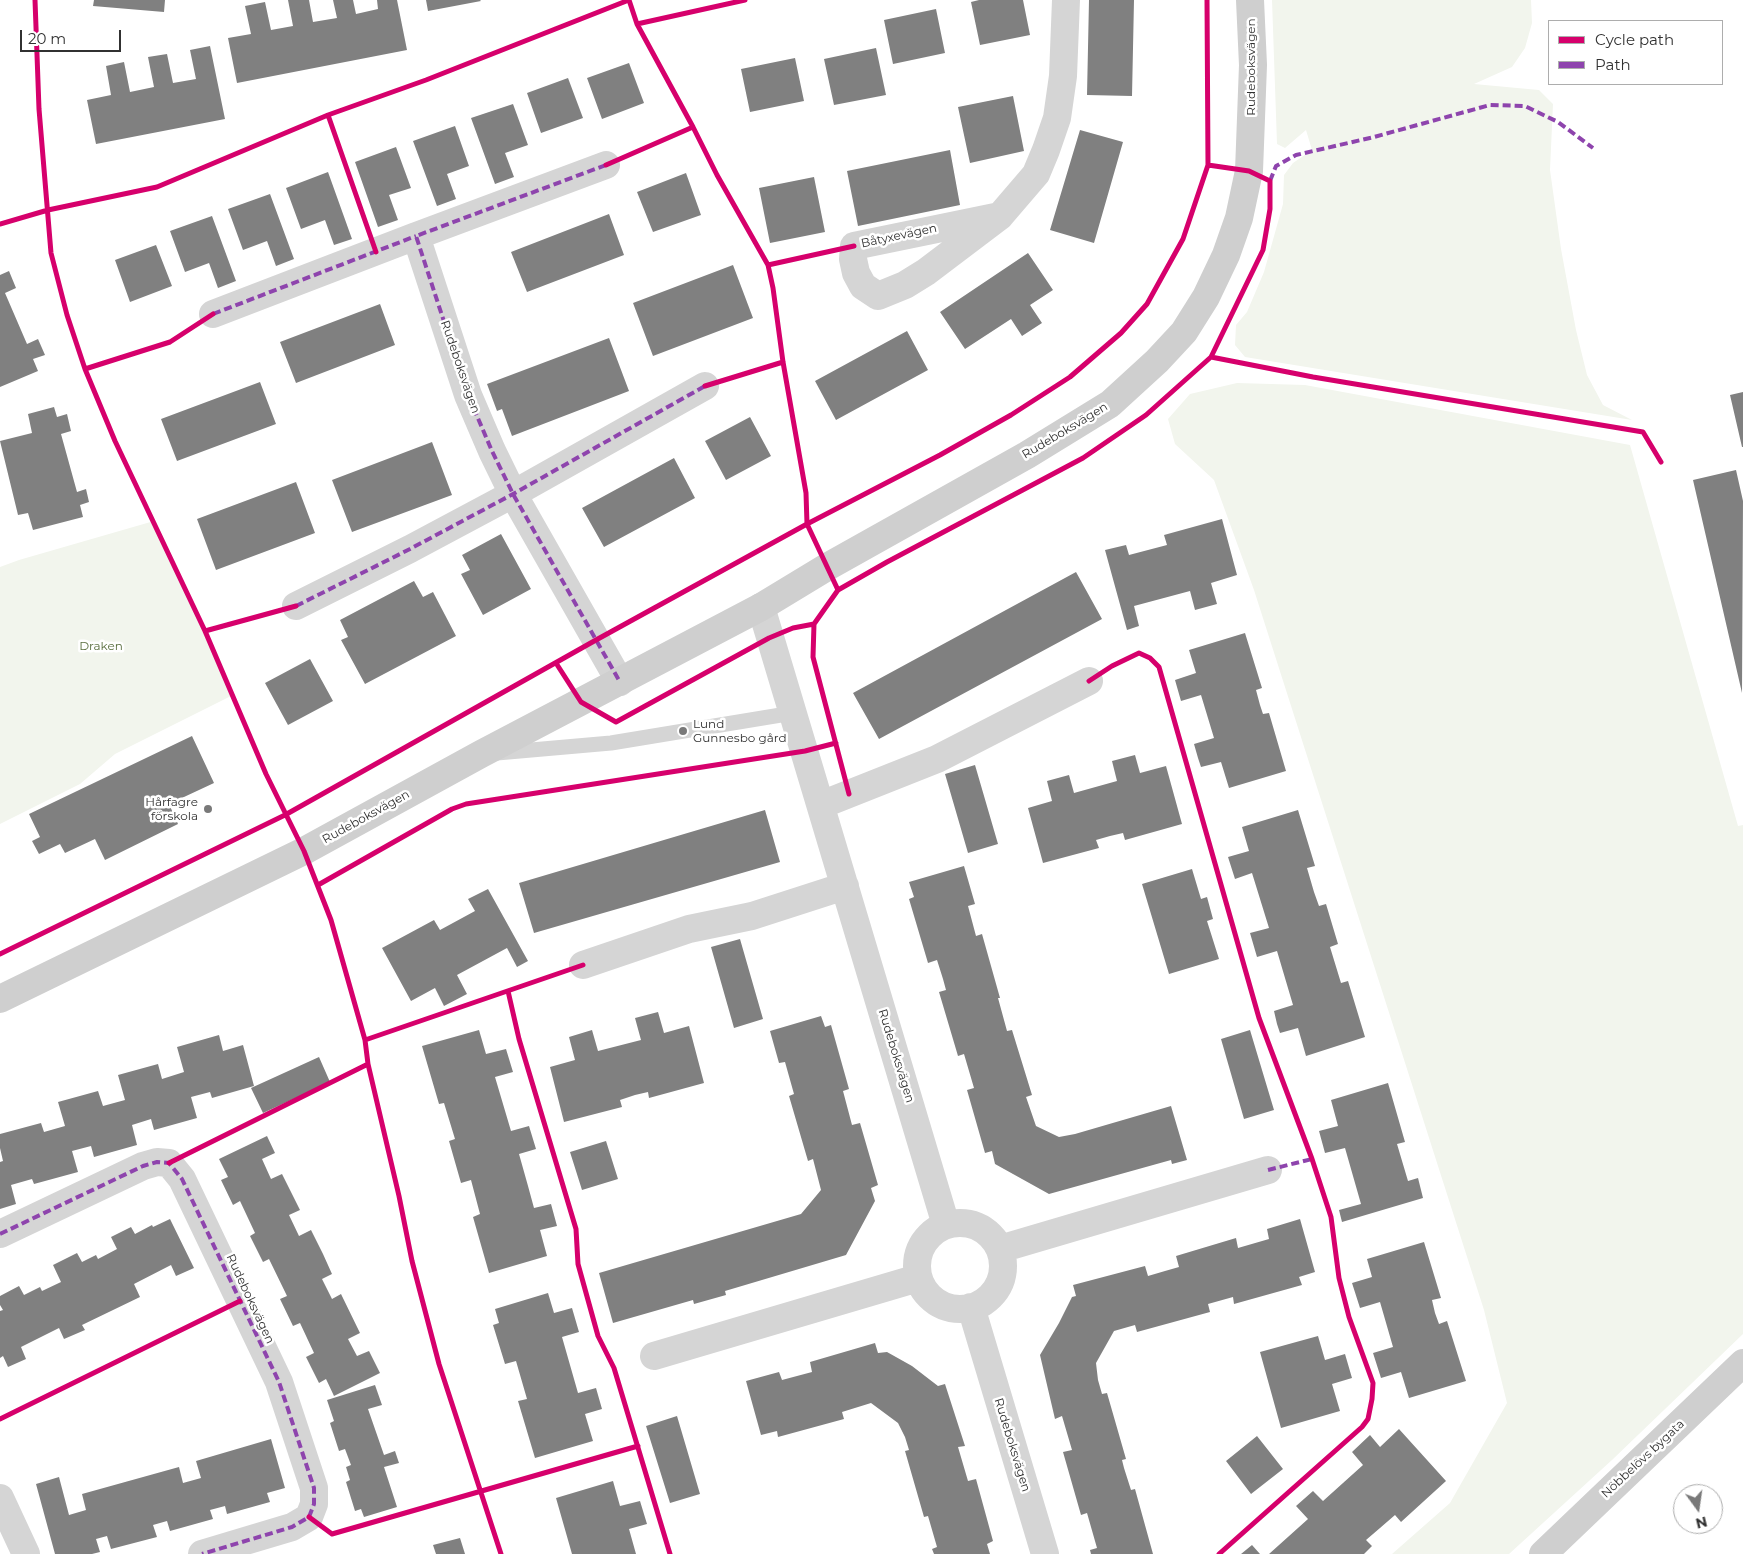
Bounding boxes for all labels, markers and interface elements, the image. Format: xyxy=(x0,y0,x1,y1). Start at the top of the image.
street label: Rudeboksvägen xyxy=(1244,18,1258,116)
scale bar xyxy=(22,20,124,52)
legend xyxy=(1548,20,1723,85)
text: 20 m xyxy=(28,29,66,48)
text: Cycle path xyxy=(1595,30,1674,49)
text: Path xyxy=(1595,55,1631,74)
street label: Båtyxevägen xyxy=(860,221,938,251)
street label: Rudeboksvägen xyxy=(437,319,483,415)
street label: Rudeboksvägen xyxy=(1020,400,1110,462)
park label: Draken xyxy=(79,639,123,653)
place label: Lund Gunnesbo gård xyxy=(693,717,787,745)
marker: Lund Gunnesbo gård xyxy=(677,725,689,737)
street label: Rudeboksvägen xyxy=(320,787,412,847)
place label: Hårfagre förskola xyxy=(145,795,198,823)
marker: Hårfagre förskola xyxy=(202,803,214,815)
street label: Rudeboksvägen xyxy=(875,1007,917,1105)
street label: Rudeboksvägen xyxy=(223,1252,277,1346)
street label: Rudeboksvägen xyxy=(991,1396,1033,1494)
street label: Nöbbelövs bygata xyxy=(1599,1417,1687,1501)
north arrow xyxy=(1673,1484,1723,1534)
text: N xyxy=(1694,1512,1709,1533)

